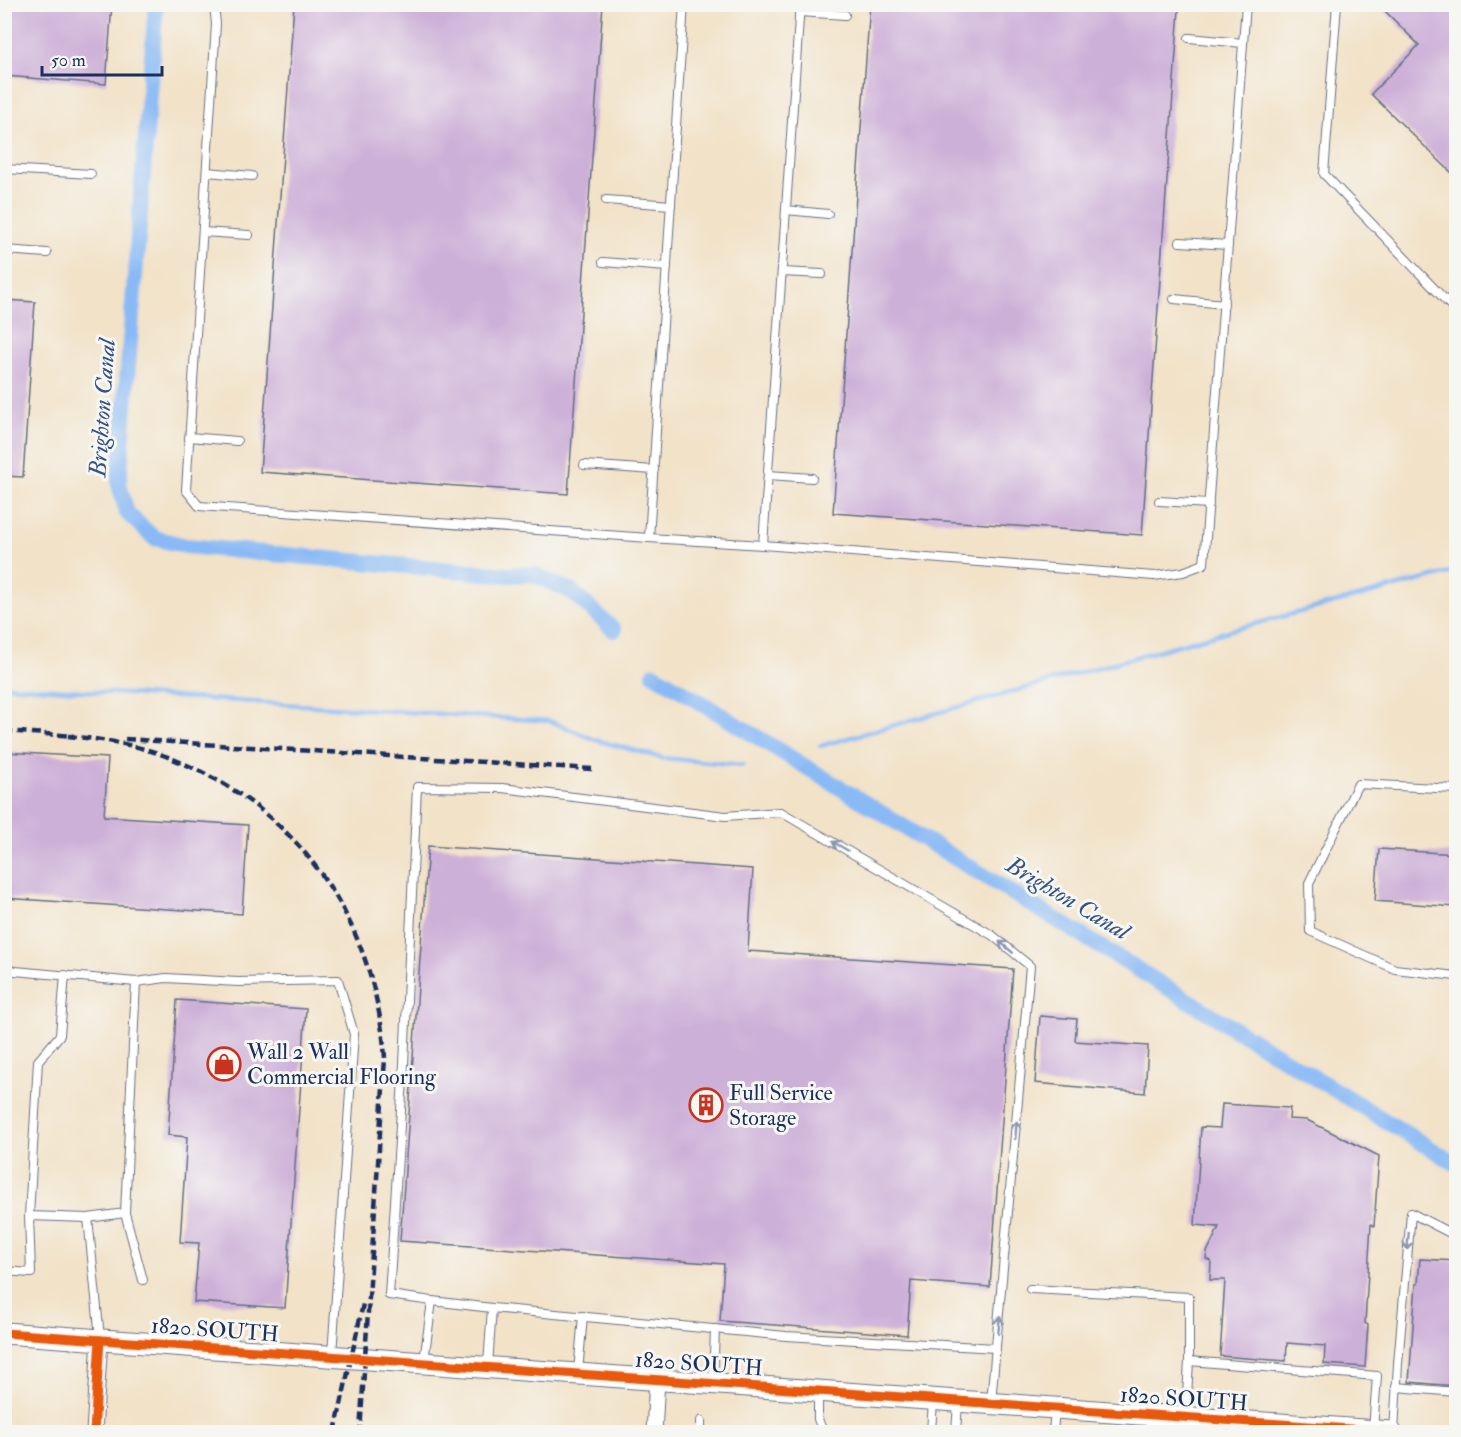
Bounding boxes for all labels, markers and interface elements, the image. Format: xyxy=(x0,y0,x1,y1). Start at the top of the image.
scale bar xyxy=(42,39,162,77)
text: 50 m xyxy=(51,49,86,72)
water label: Brighton Canal xyxy=(82,336,123,479)
one-way arrow xyxy=(832,840,849,852)
water label: Brighton Canal xyxy=(1000,849,1137,949)
one-way arrow xyxy=(999,940,1014,954)
place label: Wall 2 Wall Commercial Flooring xyxy=(246,1038,437,1091)
shop icon: Wall 2 Wall Commercial Flooring xyxy=(206,1046,242,1082)
place label: Full Service Storage xyxy=(729,1079,833,1132)
building icon: Full Service Storage xyxy=(688,1087,724,1123)
one-way arrow xyxy=(1011,1121,1022,1141)
one-way arrow xyxy=(1402,1231,1413,1251)
street label: 1820 SOUTH xyxy=(150,1312,280,1348)
one-way arrow xyxy=(994,1315,1005,1335)
street label: 1820 SOUTH xyxy=(634,1346,764,1382)
street label: 1820 SOUTH xyxy=(1119,1381,1249,1417)

